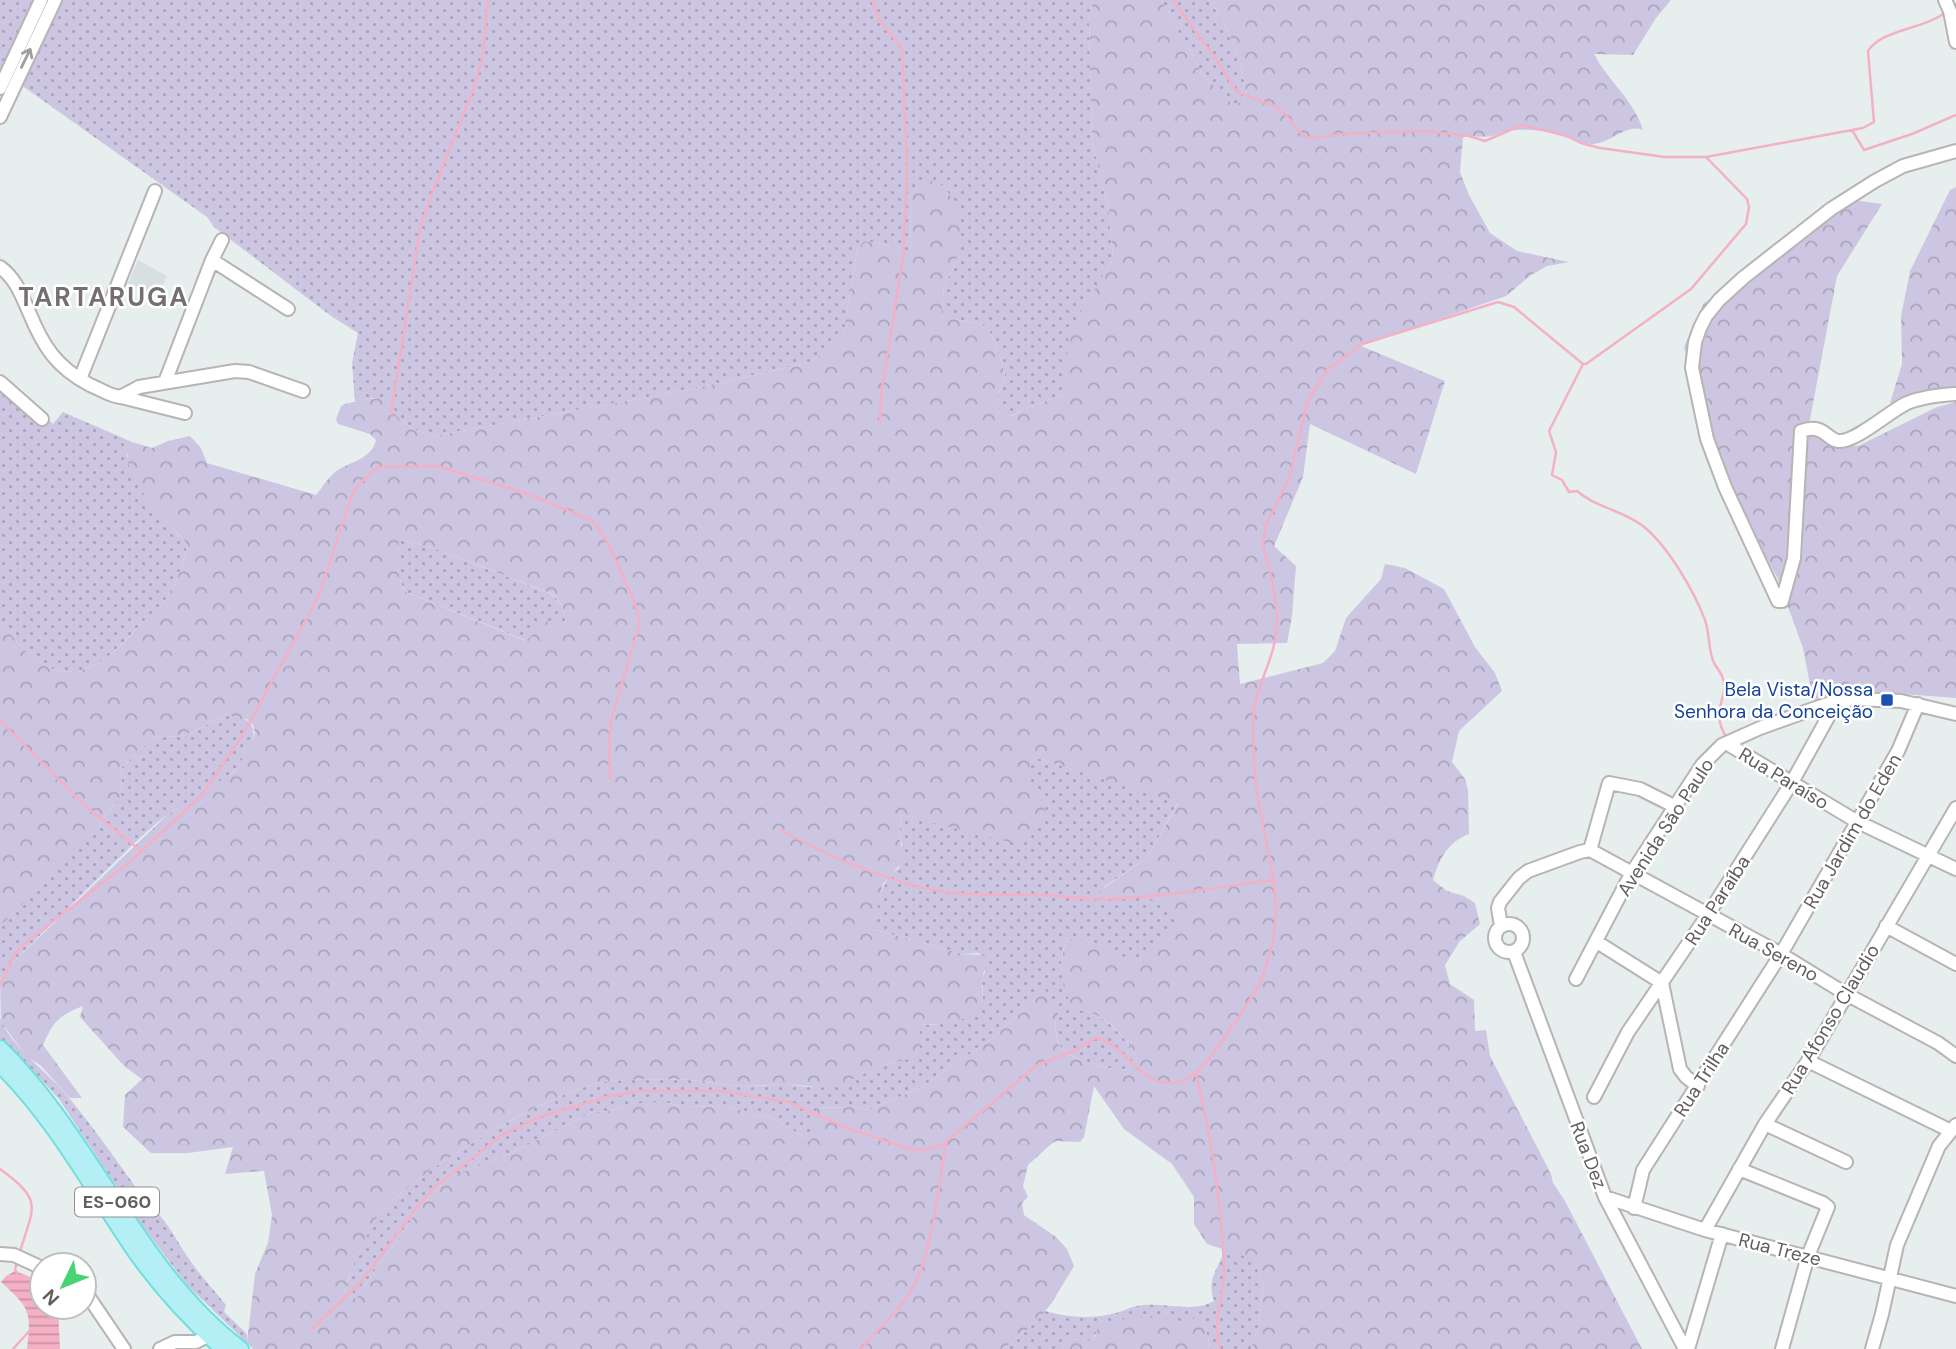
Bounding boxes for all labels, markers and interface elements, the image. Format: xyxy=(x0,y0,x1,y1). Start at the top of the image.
one-way arrow xyxy=(20,48,33,69)
district label: TARTARUGA xyxy=(18,280,190,314)
place label: Bela Vista/Nossa Senhora da Conceição xyxy=(1674,677,1873,724)
marker: Bela Vista/Nossa Senhora da Conceição xyxy=(1879,692,1895,708)
street label: Rua Paraíso xyxy=(1734,742,1833,815)
street label: Rua Jardim do Eden xyxy=(1798,749,1907,913)
street label: Avenida São Paulo xyxy=(1611,753,1719,901)
street label: Rua Paraíba xyxy=(1679,851,1756,950)
street label: Rua Sereno xyxy=(1724,918,1823,987)
street label: Rua Afonso Claudio xyxy=(1776,940,1885,1099)
street label: Rua Trilha xyxy=(1668,1037,1735,1121)
street label: Rua Dez xyxy=(1564,1118,1613,1192)
road number: ES-060 xyxy=(75,1188,159,1217)
street label: Rua Treze xyxy=(1736,1227,1824,1272)
north arrow xyxy=(28,1251,98,1321)
text: N xyxy=(37,1284,65,1311)

